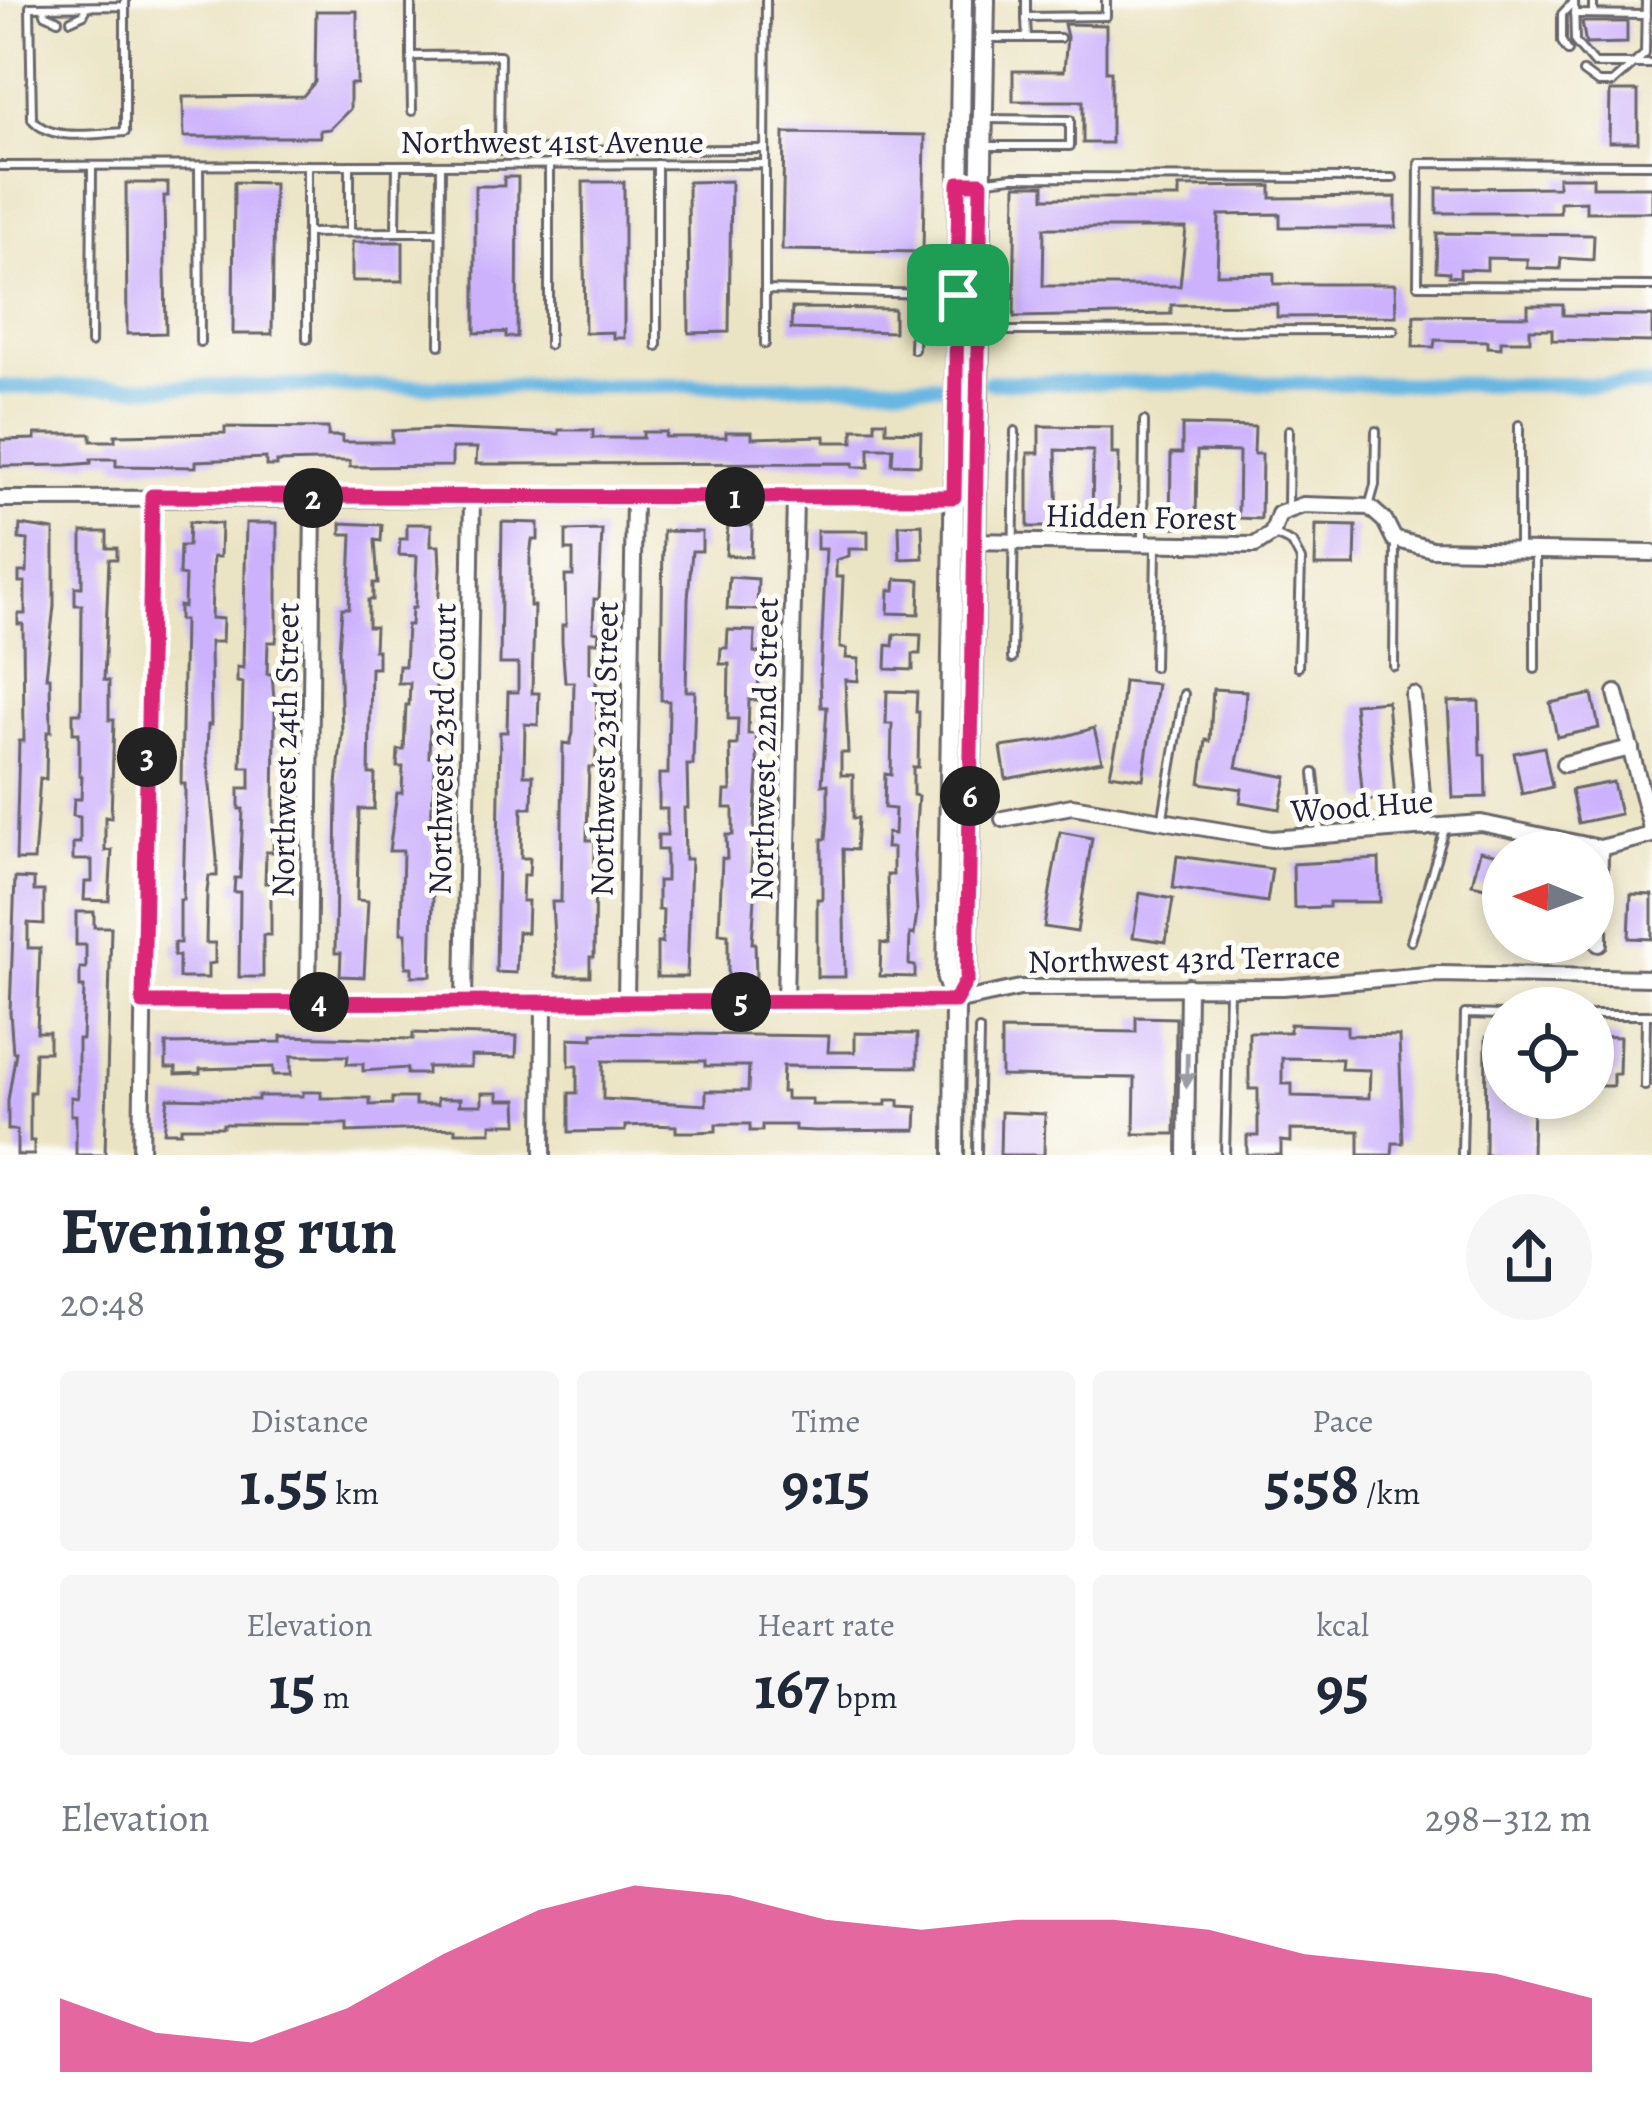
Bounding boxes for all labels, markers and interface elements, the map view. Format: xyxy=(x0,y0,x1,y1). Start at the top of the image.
street label: Northwest 41st Avenue xyxy=(400,119,704,164)
pin xyxy=(907,244,1009,346)
icon: arrive xyxy=(925,262,991,328)
pin: 1 xyxy=(705,467,765,527)
pin: 2 xyxy=(283,468,343,528)
text: 1 xyxy=(729,474,741,519)
text: 2 xyxy=(305,475,321,520)
street label: Hidden Forest xyxy=(1045,492,1237,541)
street label: Northwest 22nd Street xyxy=(738,597,789,901)
street label: Northwest 23rd Street xyxy=(578,601,629,897)
street label: Northwest 24th Street xyxy=(259,602,310,898)
street label: Northwest 23rd Court xyxy=(416,603,467,895)
pin: 3 xyxy=(117,727,177,787)
text: 3 xyxy=(140,734,154,779)
pin: 6 xyxy=(940,766,1000,826)
text: 6 xyxy=(962,773,978,818)
street label: Wood Hue xyxy=(1288,778,1435,833)
north arrow xyxy=(1482,831,1614,963)
map controls xyxy=(1482,831,1614,1119)
street label: Northwest 43rd Terrace xyxy=(1027,933,1341,984)
pin: 4 xyxy=(289,972,349,1032)
pin: 5 xyxy=(711,972,771,1032)
text: 4 xyxy=(311,979,327,1024)
text: 5 xyxy=(734,979,748,1024)
button: locate xyxy=(1482,987,1614,1119)
one-way arrow xyxy=(1177,1052,1197,1090)
text: Evening run xyxy=(60,1186,397,1276)
button: share xyxy=(1466,1194,1592,1320)
text: 20:48 xyxy=(60,1276,145,1329)
text: Distance xyxy=(250,1398,369,1443)
text: Time xyxy=(792,1398,860,1443)
text: Pace xyxy=(1312,1398,1373,1443)
text: 1.55 xyxy=(240,1443,329,1525)
text: 9:15 xyxy=(781,1443,871,1525)
text: 5:58 xyxy=(1265,1443,1359,1525)
text: km xyxy=(329,1470,379,1515)
text: /km xyxy=(1359,1470,1420,1515)
text: Elevation xyxy=(246,1602,373,1647)
text: Heart rate xyxy=(757,1602,895,1647)
text: kcal xyxy=(1316,1602,1369,1647)
text: 15 xyxy=(269,1647,316,1729)
text: 167 xyxy=(754,1647,829,1729)
text: 95 xyxy=(1316,1647,1369,1729)
text: m xyxy=(316,1674,350,1719)
text: bpm xyxy=(829,1674,898,1719)
text: Elevation xyxy=(60,1791,210,1844)
text: 298–312 m xyxy=(1425,1791,1592,1844)

